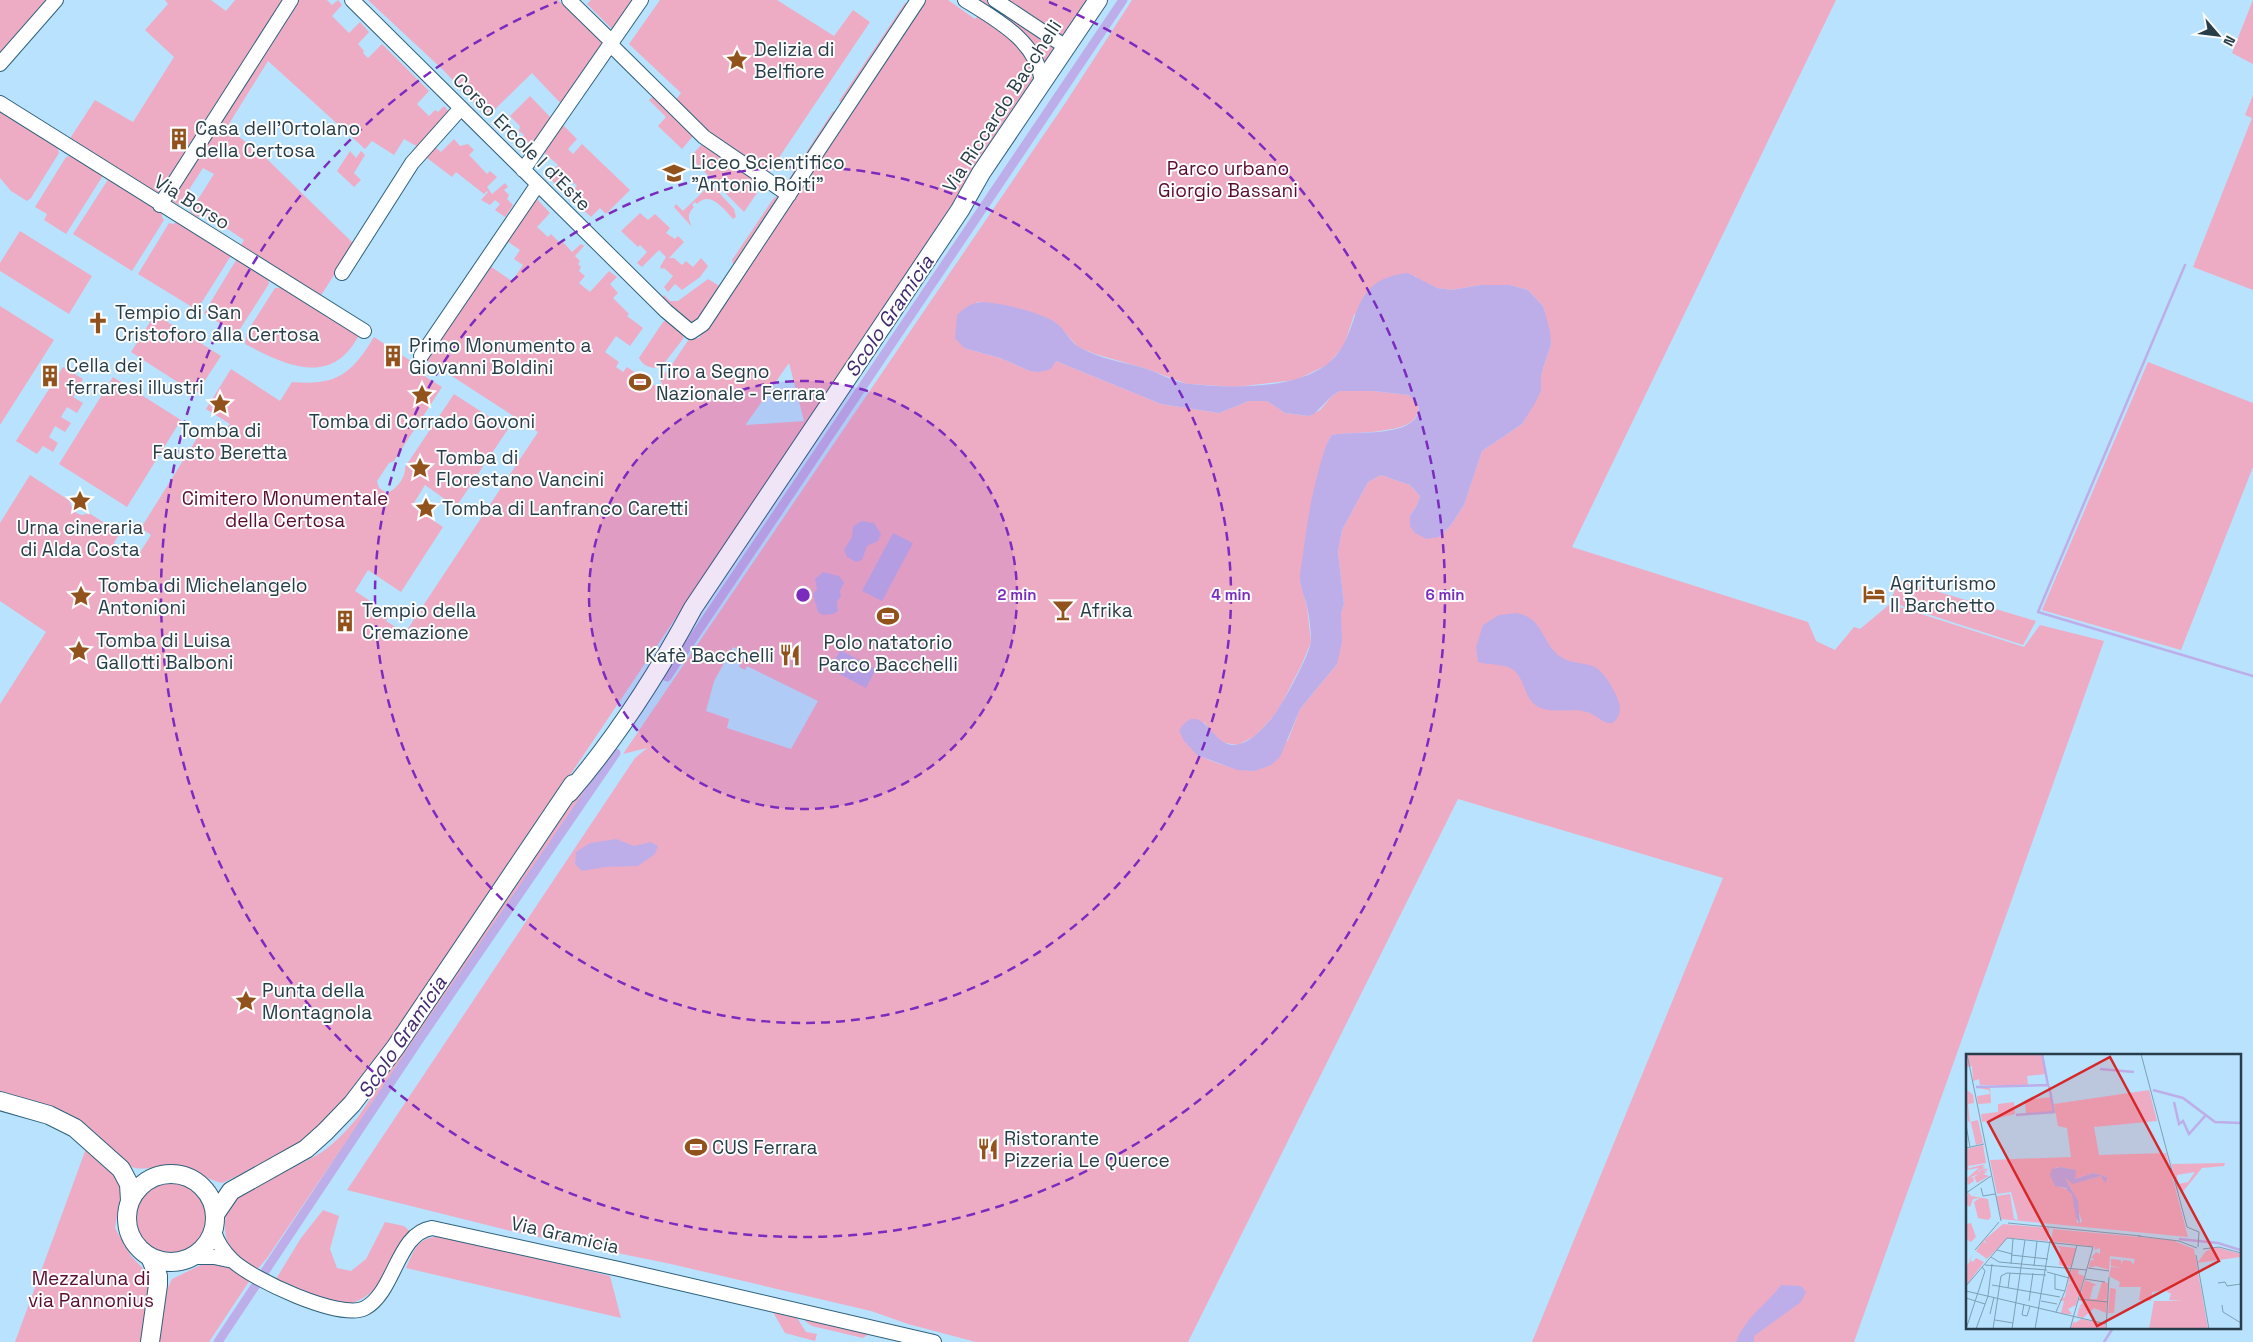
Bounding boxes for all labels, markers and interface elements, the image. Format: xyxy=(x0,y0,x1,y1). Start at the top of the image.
north arrow xyxy=(2193,10,2243,60)
street label: Via Riccardo Bacchelli xyxy=(937,15,1067,197)
text: N xyxy=(2219,33,2240,49)
place label: Delizia di Belfiore xyxy=(754,37,834,84)
place icon: Delizia di Belfiore xyxy=(724,47,750,73)
street label: Corso Ercole I d'Este xyxy=(448,68,596,216)
place label: Casa dell'Ortolano della Certosa xyxy=(195,116,360,163)
building icon: Casa dell'Ortolano della Certosa xyxy=(166,126,192,152)
place label: Liceo Scientifico "Antonio Roiti" xyxy=(691,150,845,197)
park label: Parco urbano Giorgio Bassani xyxy=(1158,156,1298,203)
school or university icon: Liceo Scientifico "Antonio Roiti" xyxy=(661,160,687,186)
street label: Via Borso xyxy=(149,169,235,235)
water label: Scolo Gramicia xyxy=(839,250,940,382)
place label: Tempio di San Cristoforo alla Certosa xyxy=(115,300,319,347)
church icon: Tempio di San Cristoforo alla Certosa xyxy=(85,310,111,336)
place label: Primo Monumento a Giovanni Boldini xyxy=(409,333,591,380)
building icon: Primo Monumento a Giovanni Boldini xyxy=(380,343,406,369)
place label: Cella dei ferraresi illustri xyxy=(66,353,204,400)
place label: Tiro a Segno Nazionale - Ferrara xyxy=(656,359,826,406)
building icon: Cella dei ferraresi illustri xyxy=(37,363,63,389)
sports icon: Tiro a Segno Nazionale - Ferrara xyxy=(627,369,653,395)
place icon: Tomba di Corrado Govoni xyxy=(409,382,435,408)
place icon: Tomba di Fausto Beretta xyxy=(207,391,233,417)
place label: Tomba di Corrado Govoni xyxy=(309,409,535,434)
place label: Tomba di Fausto Beretta xyxy=(153,418,288,465)
place label: Tomba di Florestano Vancini xyxy=(436,445,604,492)
place icon: Tomba di Florestano Vancini xyxy=(407,455,433,481)
park label: Cimitero Monumentale della Certosa xyxy=(182,486,388,533)
place icon: Urna cineraria di Alda Costa xyxy=(67,488,93,514)
place icon: Tomba di Lanfranco Caretti xyxy=(413,495,439,521)
place label: Tomba di Lanfranco Caretti xyxy=(442,496,688,521)
place label: Urna cineraria di Alda Costa xyxy=(17,515,143,562)
place label: Agriturismo Il Barchetto xyxy=(1890,571,1996,618)
place label: Tomba di Michelangelo Antonioni xyxy=(98,573,308,620)
hotel icon: Agriturismo Il Barchetto xyxy=(1861,581,1887,607)
place icon: Tomba di Michelangelo Antonioni xyxy=(68,583,94,609)
text: 2 min xyxy=(998,585,1036,604)
text: 4 min xyxy=(1211,585,1251,604)
text: 6 min xyxy=(1425,585,1465,604)
centre of rings xyxy=(794,586,812,604)
bar icon: Afrika xyxy=(1050,597,1076,623)
place label: Tempio della Cremazione xyxy=(362,598,476,645)
place label: Afrika xyxy=(1080,598,1133,623)
sports icon: Polo natatorio Parco Bacchelli xyxy=(875,603,901,629)
building icon: Tempio della Cremazione xyxy=(332,608,358,634)
place label: Tomba di Luisa Gallotti Balboni xyxy=(96,628,233,675)
place label: Polo natatorio Parco Bacchelli xyxy=(818,630,958,677)
place icon: Tomba di Luisa Gallotti Balboni xyxy=(66,638,92,664)
restaurant icon: Kafè Bacchelli xyxy=(777,642,803,668)
place label: Kafè Bacchelli xyxy=(645,643,774,668)
water label: Scolo Gramicia xyxy=(352,971,453,1103)
place label: Punta della Montagnola xyxy=(262,978,372,1025)
place icon: Punta della Montagnola xyxy=(233,988,259,1014)
inset map xyxy=(1966,1054,2240,1330)
place label: Ristorante Pizzeria Le Querce xyxy=(1004,1126,1170,1173)
sports icon: CUS Ferrara xyxy=(683,1134,709,1160)
place label: CUS Ferrara xyxy=(712,1135,818,1160)
restaurant icon: Ristorante Pizzeria Le Querce xyxy=(975,1136,1001,1162)
street label: Via Gramicia xyxy=(508,1210,622,1260)
park label: Mezzaluna di via Pannonius xyxy=(28,1266,154,1313)

